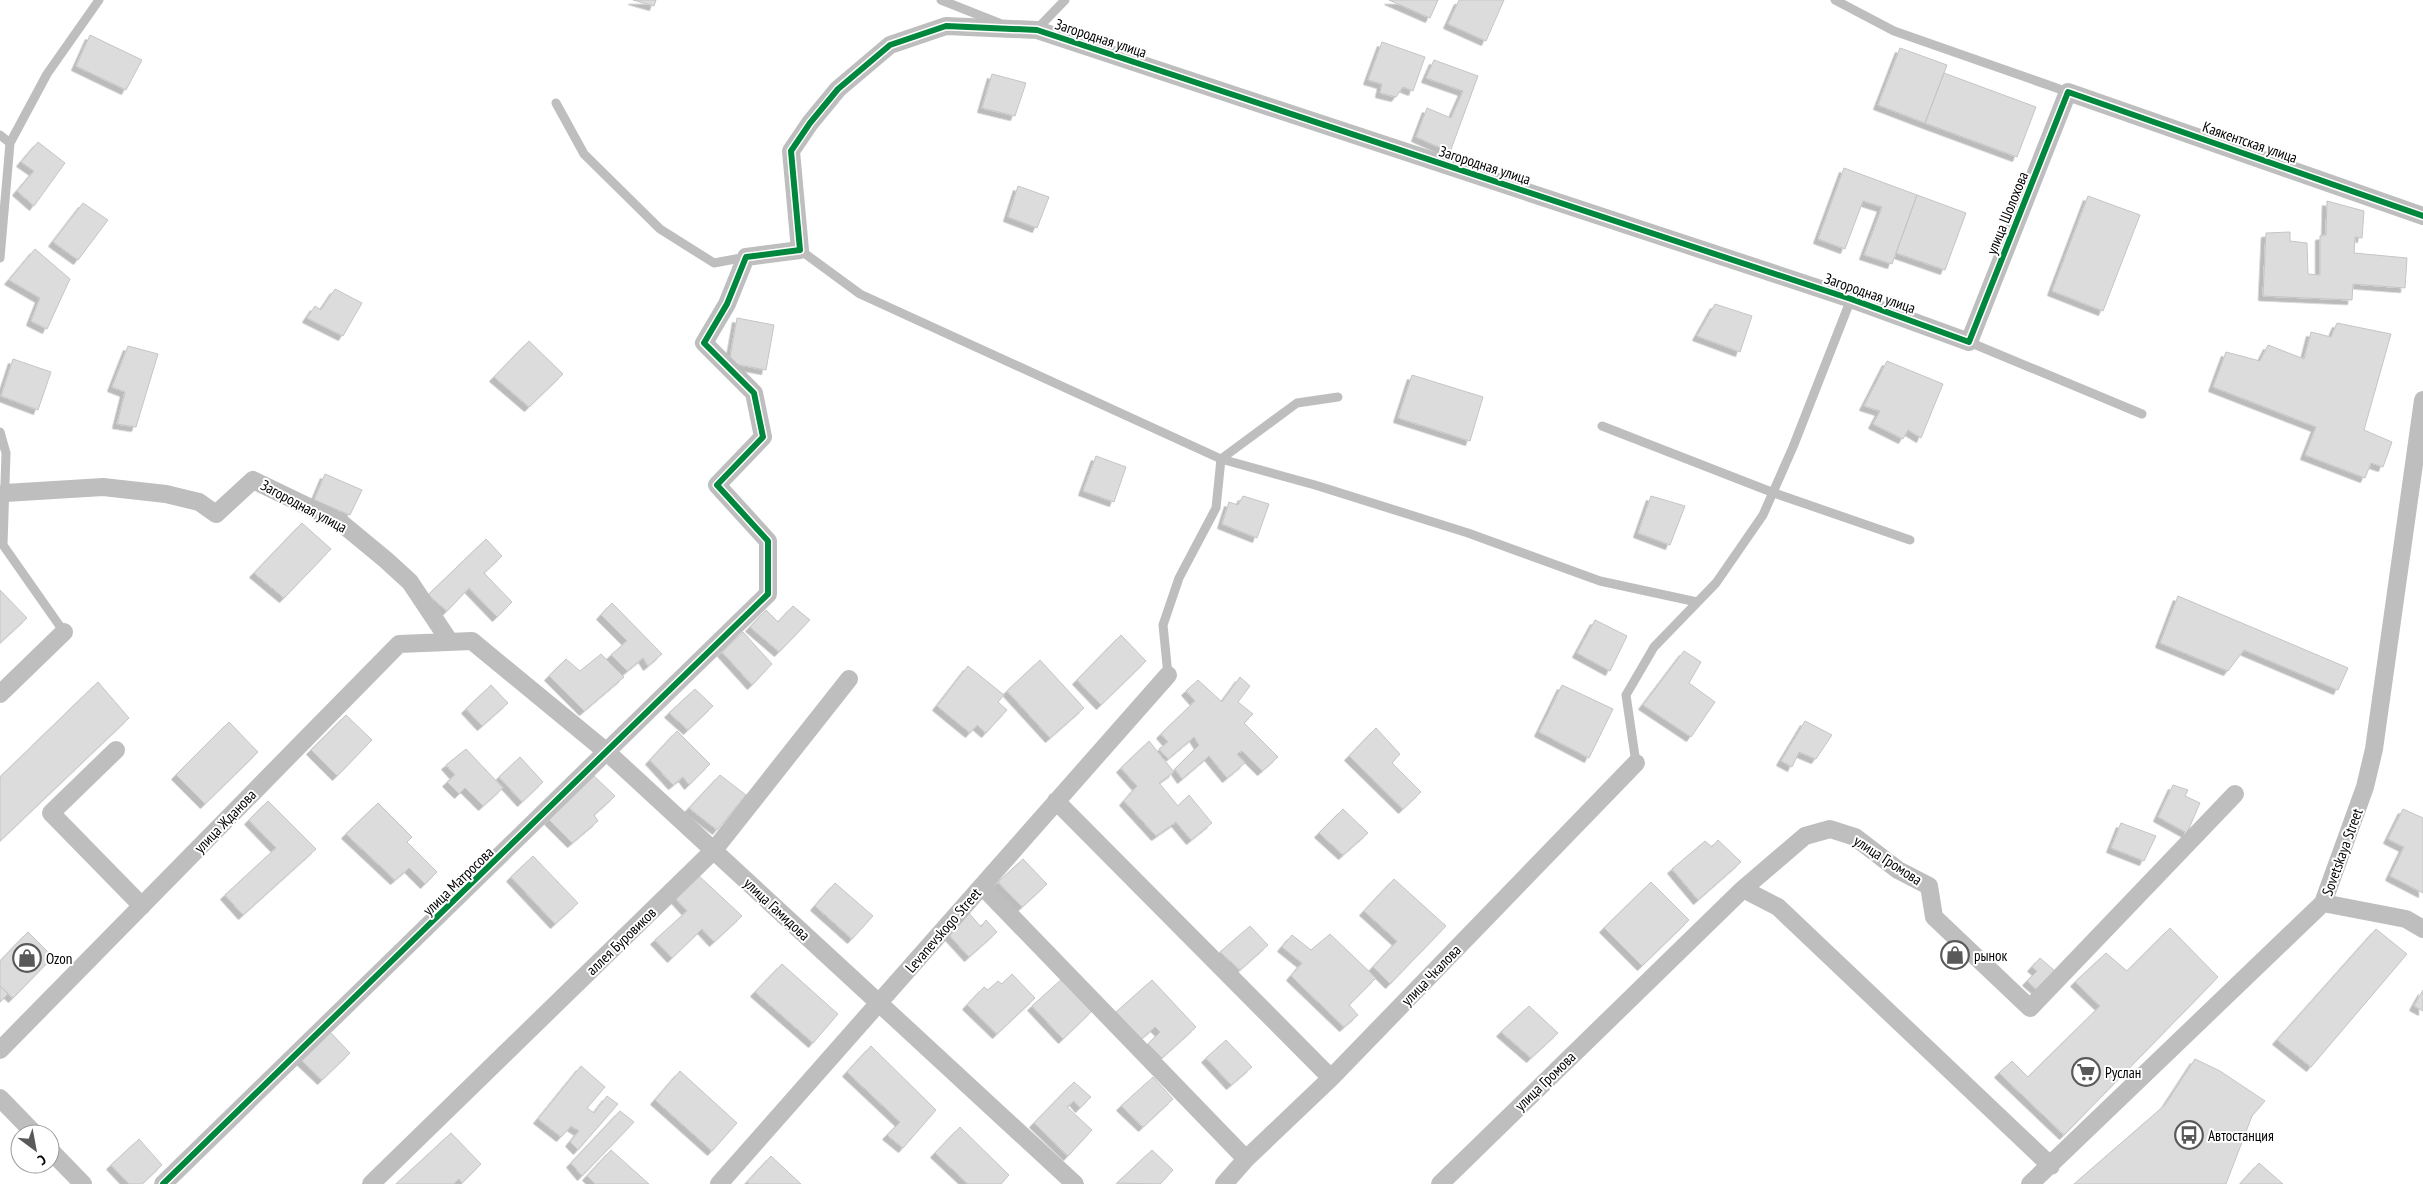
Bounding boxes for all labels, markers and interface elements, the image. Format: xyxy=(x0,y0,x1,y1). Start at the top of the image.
street label: Загородная улица xyxy=(1053,14,1149,62)
street label: Каякентская улица xyxy=(2200,117,2300,167)
street label: Загородная улица xyxy=(1437,141,1533,189)
street label: улица Шолохова xyxy=(1982,169,2032,257)
street label: Загородная улица xyxy=(1822,269,1918,317)
street label: Загородная улица xyxy=(258,475,350,537)
street label: улица Жданова xyxy=(190,785,260,857)
street label: Sovetskaya Street xyxy=(2317,806,2367,898)
street label: улица Громова xyxy=(1850,831,1926,889)
street label: улица Матросова xyxy=(419,843,497,919)
street label: улица Гамидова xyxy=(740,874,814,944)
street label: Levanevskogo Street xyxy=(901,884,985,976)
street label: аллея Буровиков xyxy=(582,903,660,979)
street label: улица Чкалова xyxy=(1397,940,1465,1010)
shop icon: рынок xyxy=(1940,940,1970,970)
shop icon: Ozon xyxy=(12,943,42,973)
place label: рынок xyxy=(1974,946,2008,965)
place label: Ozon xyxy=(46,949,72,968)
street label: улица Громова xyxy=(1511,1047,1579,1115)
supermarket icon: Руслан xyxy=(2071,1057,2101,1087)
place label: Руслан xyxy=(2105,1063,2141,1082)
bus stop icon: Автостанция xyxy=(2174,1120,2204,1150)
north arrow xyxy=(10,1124,60,1174)
place label: Автостанция xyxy=(2208,1126,2274,1145)
text: С xyxy=(34,1151,49,1170)

